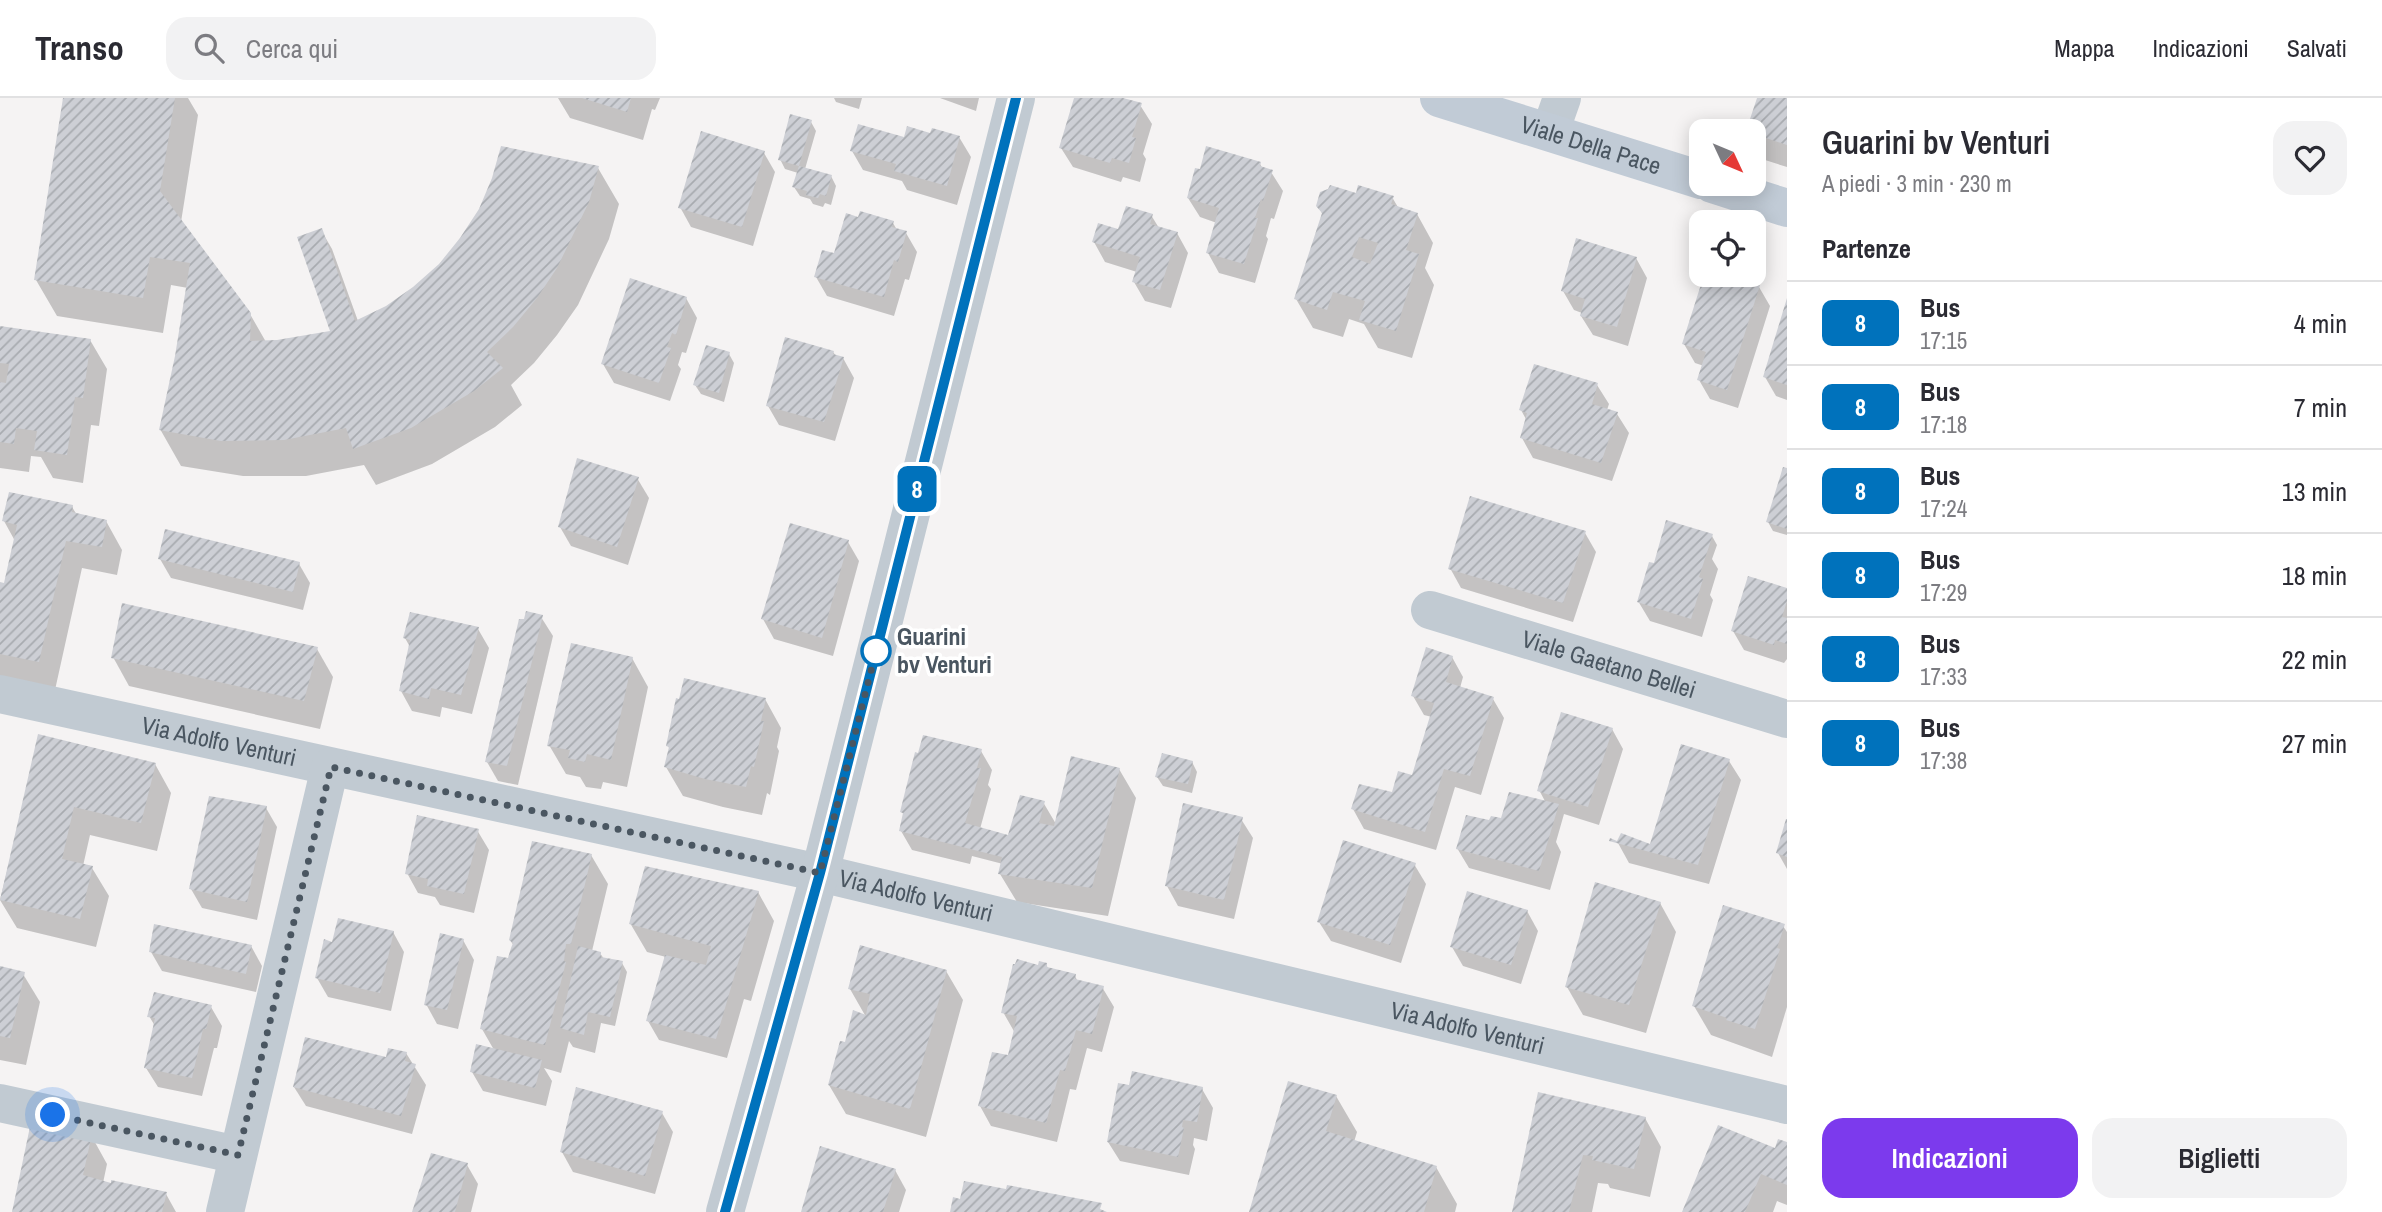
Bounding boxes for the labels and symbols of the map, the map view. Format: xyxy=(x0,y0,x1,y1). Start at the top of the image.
street label: Viale Della Pace xyxy=(1517,108,1665,182)
north arrow xyxy=(1689,119,1766,196)
line badge: 8 xyxy=(894,466,940,512)
place label: Guarini bv Venturi xyxy=(897,620,992,680)
street label: Viale Gaetano Bellei xyxy=(1518,622,1700,705)
marker: Guarini bv Venturi xyxy=(861,636,891,666)
street label: Via Adolfo Venturi xyxy=(139,708,299,773)
street label: Via Adolfo Venturi xyxy=(836,861,996,929)
street label: Via Adolfo Venturi xyxy=(1387,993,1548,1061)
your location xyxy=(35,1097,70,1132)

